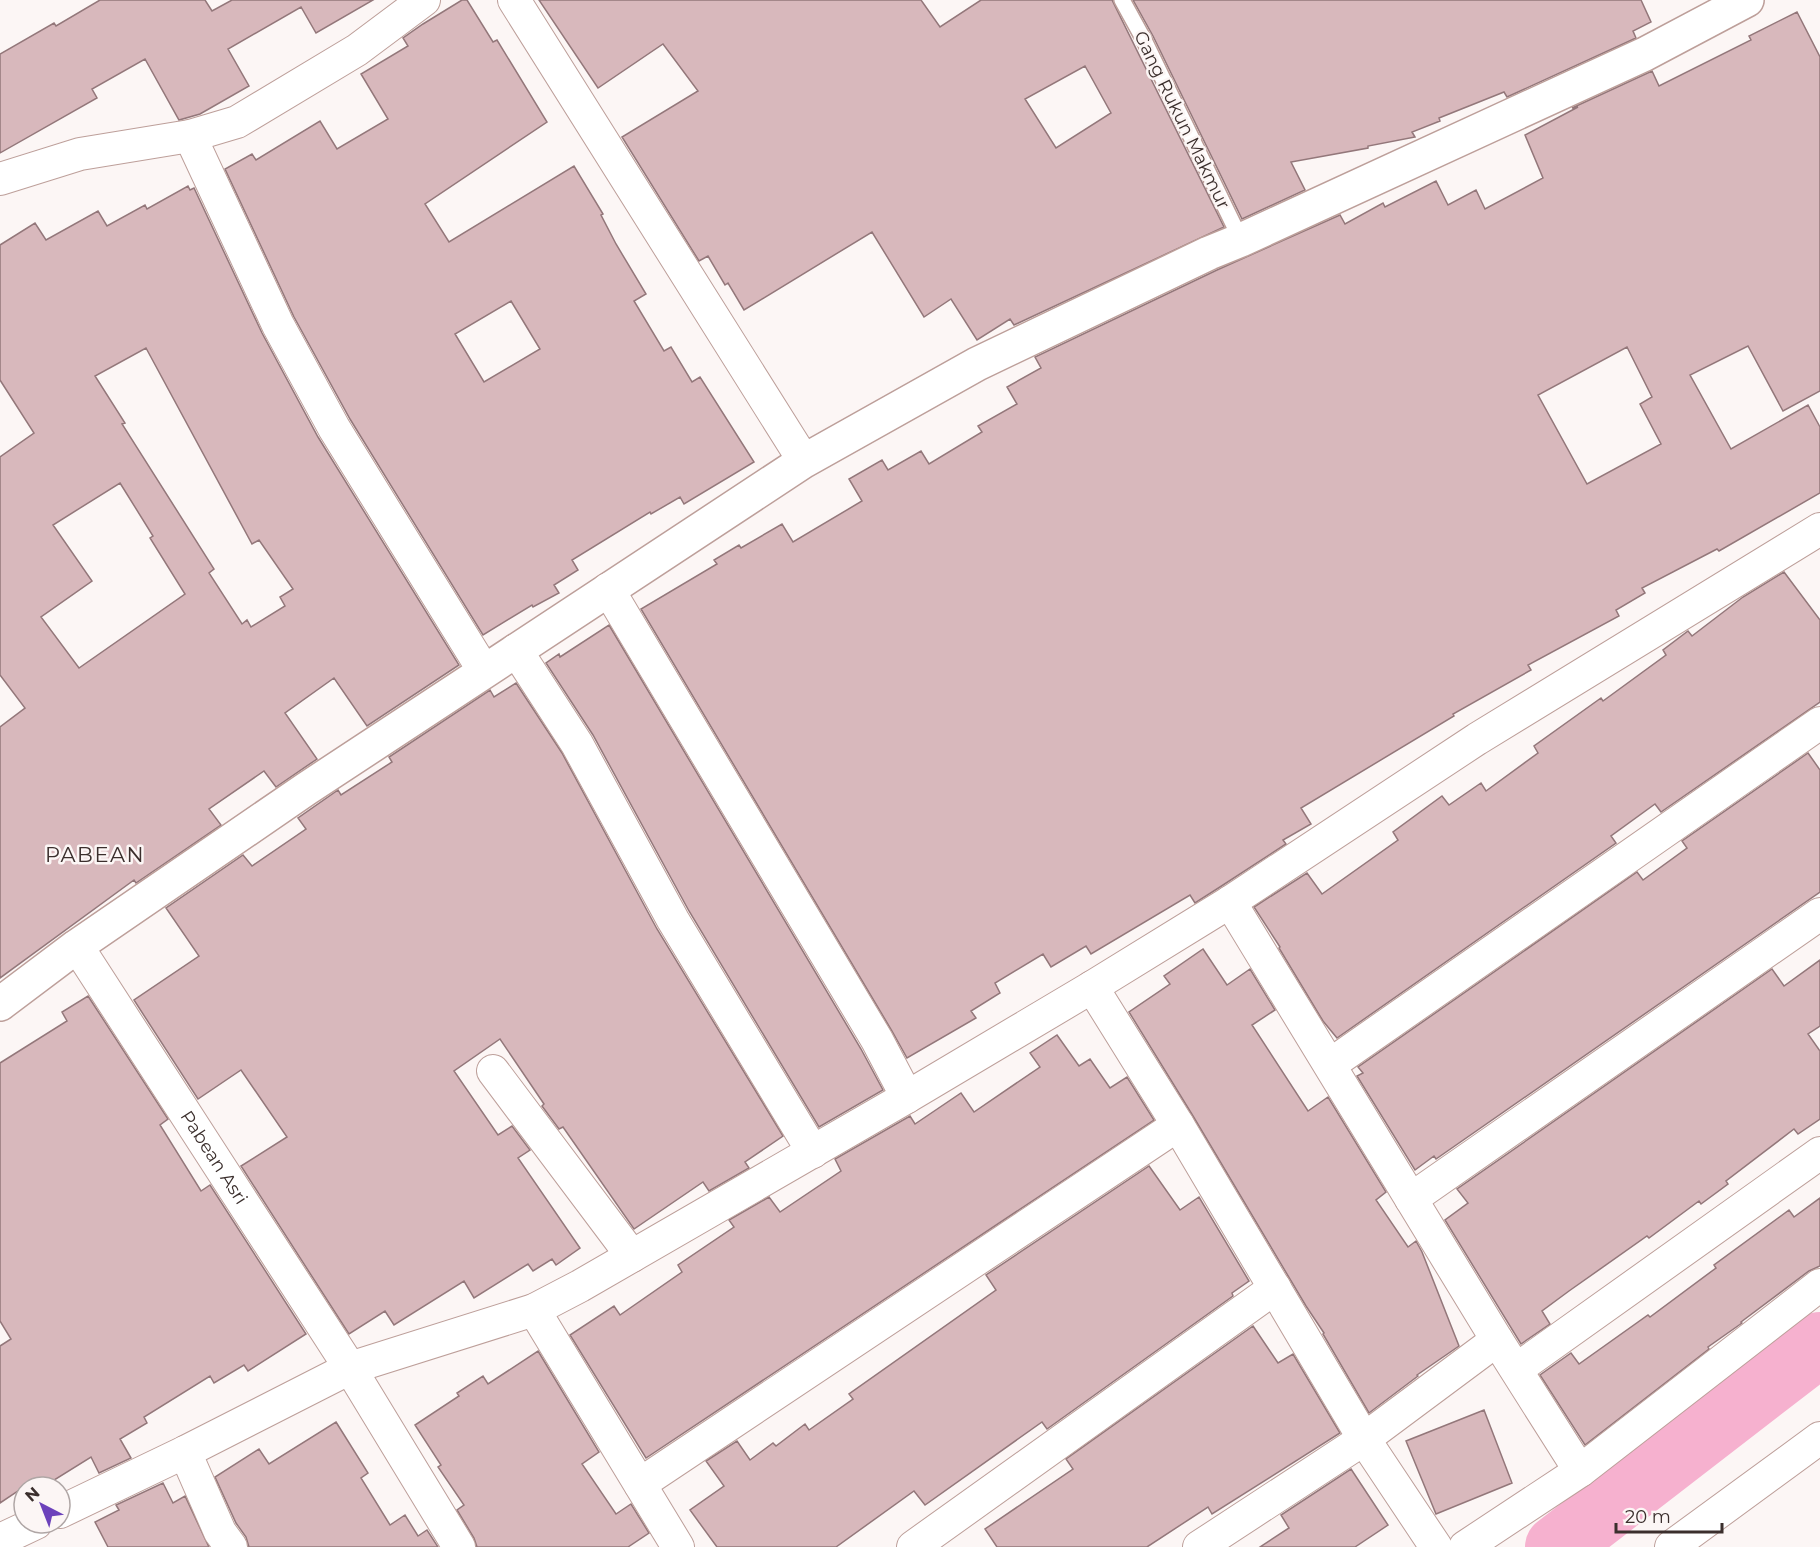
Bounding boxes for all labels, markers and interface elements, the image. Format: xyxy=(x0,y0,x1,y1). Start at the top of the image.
street label: Gang Rukun Makmur xyxy=(1129,27,1235,213)
district label: PABEAN xyxy=(45,842,145,867)
street label: Pabean Asri xyxy=(176,1107,252,1209)
north arrow xyxy=(12,1475,72,1535)
text: N xyxy=(21,1483,43,1506)
scale bar xyxy=(1616,1496,1722,1534)
text: 20 m xyxy=(1625,1506,1671,1528)

